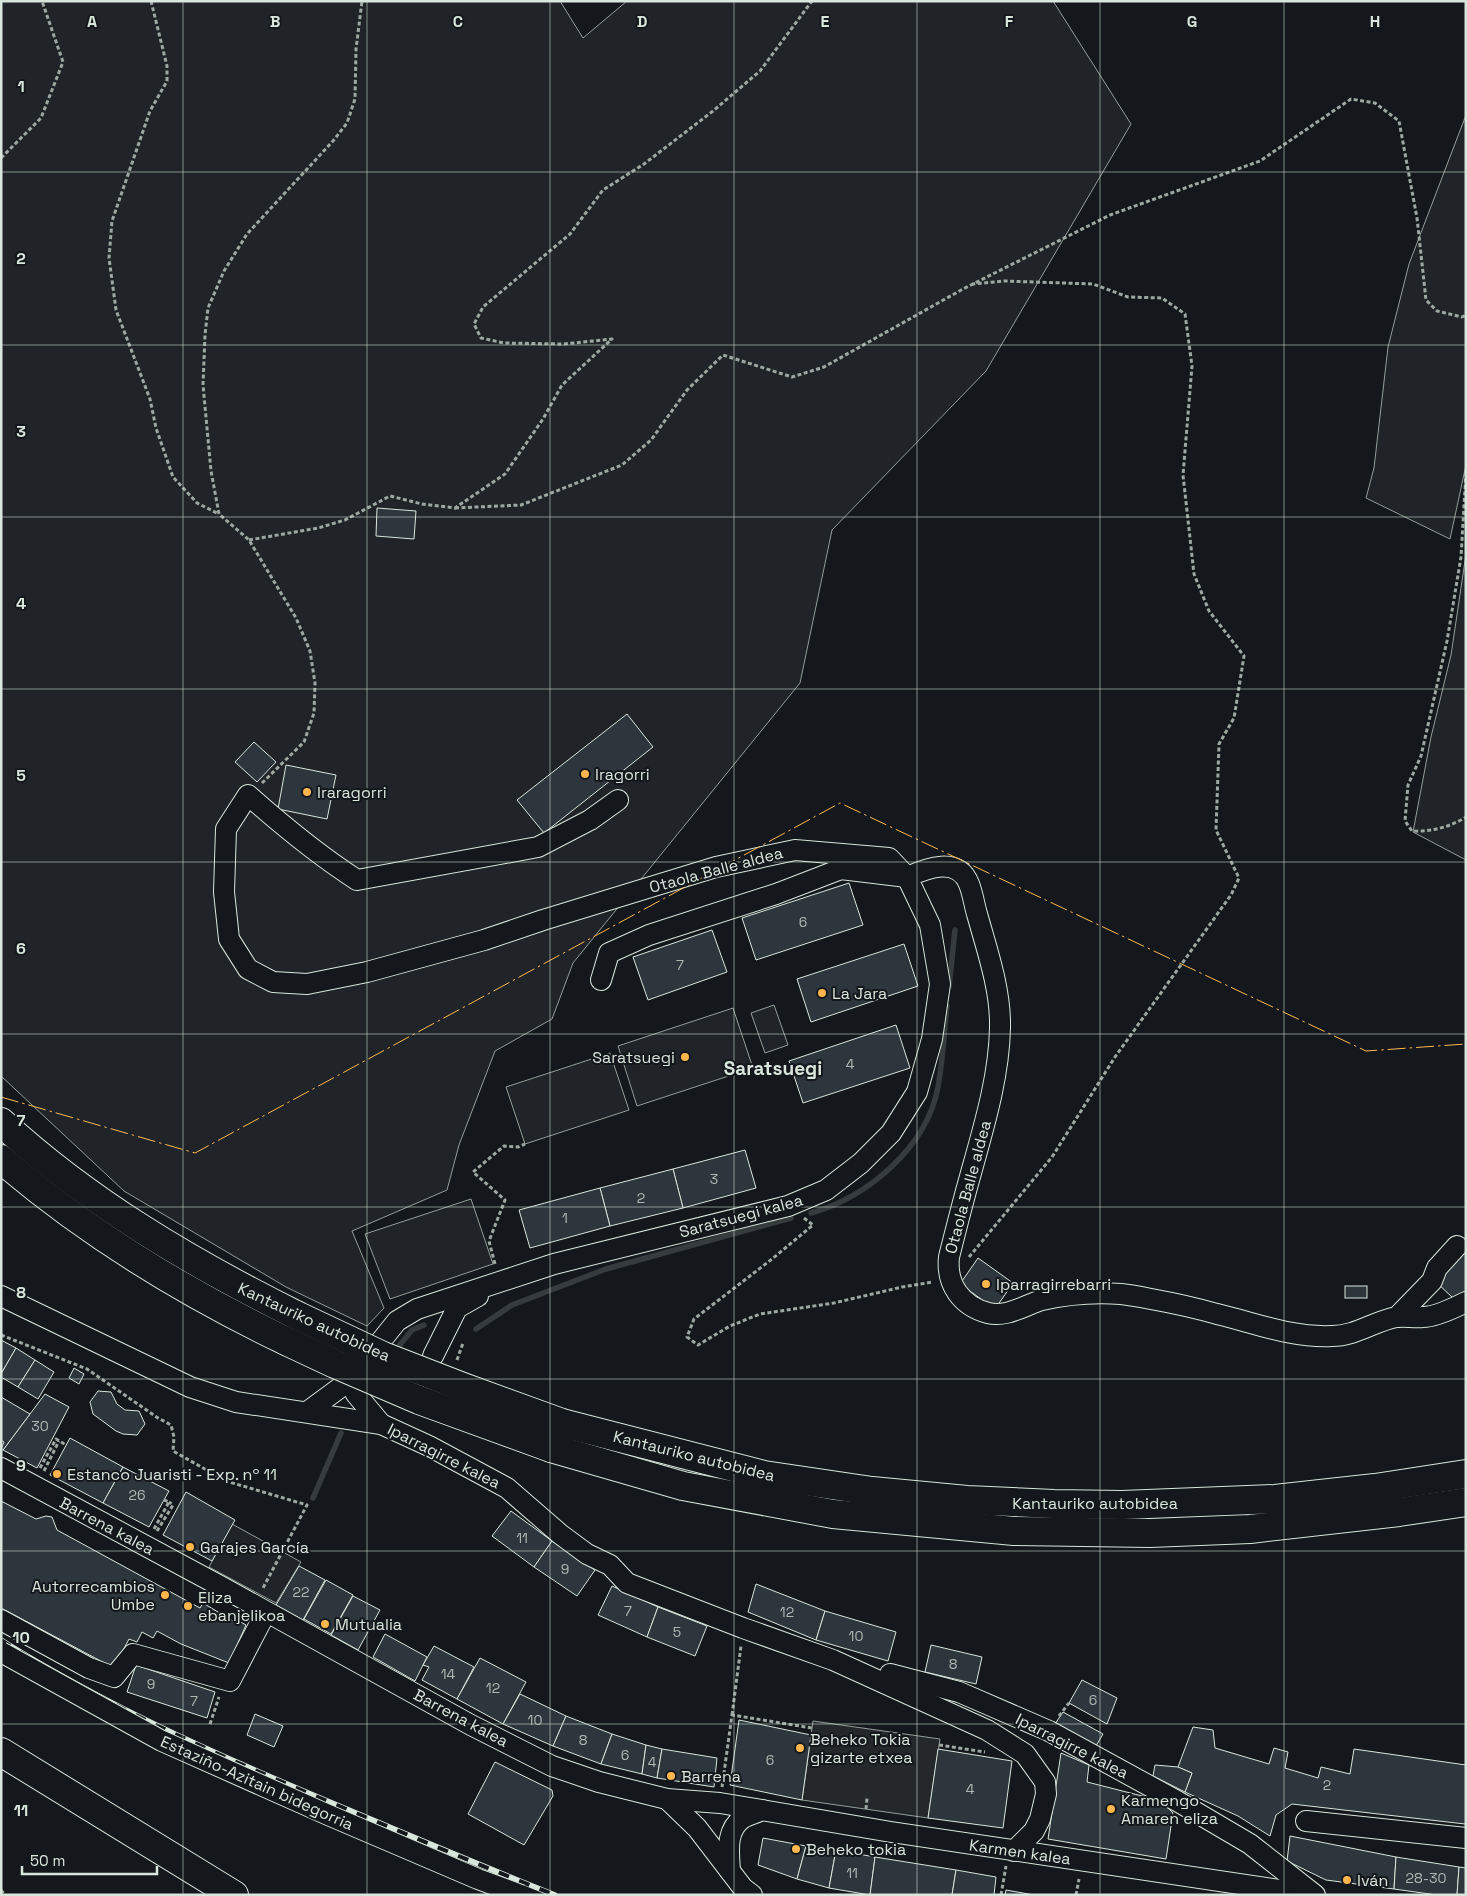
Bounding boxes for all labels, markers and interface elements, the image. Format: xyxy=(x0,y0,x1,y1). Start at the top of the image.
text: A xyxy=(87,11,97,32)
text: B xyxy=(270,11,280,32)
text: C xyxy=(453,11,463,32)
text: D xyxy=(637,11,647,32)
text: E xyxy=(821,11,830,32)
text: F xyxy=(1005,11,1014,32)
text: G xyxy=(1187,11,1197,32)
text: H xyxy=(1370,11,1380,32)
text: 1 xyxy=(17,76,25,97)
text: 2 xyxy=(16,248,26,269)
text: 3 xyxy=(16,421,26,442)
text: 4 xyxy=(16,593,26,614)
place label: Iragorri xyxy=(595,764,650,785)
text: 5 xyxy=(16,765,26,786)
marker: Iragorri xyxy=(579,768,591,780)
place label: Iraragorri xyxy=(317,782,387,803)
marker: Iraragorri xyxy=(301,786,313,798)
street label: Otaola Balle aldea xyxy=(647,842,785,898)
house number: 6 xyxy=(799,913,807,931)
text: 6 xyxy=(16,938,26,959)
house number: 7 xyxy=(676,956,684,974)
place label: La Jara xyxy=(832,983,887,1004)
marker: La Jara xyxy=(816,987,828,999)
place label: Saratsuegi xyxy=(592,1047,675,1068)
marker: Saratsuegi xyxy=(679,1051,691,1063)
house number: 4 xyxy=(846,1055,855,1073)
district label: Saratsuegi xyxy=(724,1056,822,1081)
text: 7 xyxy=(17,1110,26,1131)
street label: Otaola Balle aldea xyxy=(940,1118,996,1256)
house number: 3 xyxy=(710,1170,718,1188)
house number: 2 xyxy=(637,1189,645,1207)
street label: Saratsuegi kalea xyxy=(677,1189,805,1243)
house number: 1 xyxy=(562,1209,568,1227)
place label: Iparragirrebarri xyxy=(996,1274,1111,1295)
street label: Kantauriko autobidea xyxy=(234,1277,394,1367)
marker: Iparragirrebarri xyxy=(980,1278,992,1290)
text: 8 xyxy=(16,1282,26,1303)
house number: 30 xyxy=(31,1417,49,1435)
street label: Iparragirre kalea xyxy=(384,1419,504,1493)
street label: Kantauriko autobidea xyxy=(611,1426,777,1486)
text: 9 xyxy=(16,1455,26,1476)
place label: Estanco Juaristi - Exp. nº 11 xyxy=(67,1464,277,1485)
marker: Estanco Juaristi - Exp. nº 11 xyxy=(51,1468,63,1480)
house number: 26 xyxy=(128,1486,146,1504)
street label: Barrena kalea xyxy=(56,1492,158,1560)
street label: Kantauriko autobidea xyxy=(1012,1493,1178,1514)
house number: 11 xyxy=(516,1529,528,1547)
place label: Garajes García xyxy=(200,1537,309,1558)
marker: Garajes García xyxy=(184,1541,196,1553)
house number: 9 xyxy=(561,1560,569,1578)
place label: Autorrecambios Umbe xyxy=(32,1576,155,1615)
house number: 22 xyxy=(293,1583,309,1601)
place label: Eliza ebanjelikoa xyxy=(198,1587,285,1626)
marker: Autorrecambios Umbe xyxy=(159,1589,171,1601)
marker: Eliza ebanjelikoa xyxy=(182,1600,194,1612)
house number: 7 xyxy=(624,1602,632,1620)
house number: 12 xyxy=(780,1603,794,1621)
place label: Mutualia xyxy=(335,1614,402,1635)
marker: Mutualia xyxy=(319,1618,331,1630)
house number: 5 xyxy=(673,1623,681,1641)
text: 10 xyxy=(12,1627,30,1648)
house number: 10 xyxy=(849,1627,863,1645)
house number: 8 xyxy=(949,1655,958,1673)
house number: 14 xyxy=(441,1665,456,1683)
house number: 9 xyxy=(147,1675,155,1693)
house number: 12 xyxy=(486,1679,500,1697)
street label: Barrena kalea xyxy=(410,1684,512,1752)
house number: 6 xyxy=(1089,1691,1097,1709)
house number: 7 xyxy=(190,1692,198,1710)
street label: Iparragirre kalea xyxy=(1012,1709,1132,1783)
house number: 10 xyxy=(528,1711,542,1729)
place label: Beheko Tokia gizarte etxea xyxy=(810,1729,913,1768)
street label: Estaziño-Azitain bidegorria xyxy=(157,1731,357,1835)
house number: 8 xyxy=(579,1731,588,1749)
marker: Beheko Tokia gizarte etxea xyxy=(794,1742,806,1754)
house number: 6 xyxy=(621,1746,629,1764)
house number: 6 xyxy=(766,1751,774,1769)
house number: 4 xyxy=(648,1753,657,1771)
place label: Barrena xyxy=(681,1766,741,1787)
marker: Barrena xyxy=(665,1770,677,1782)
house number: 2 xyxy=(1323,1776,1331,1794)
house number: 4 xyxy=(966,1780,975,1798)
place label: Karmengo Amaren eliza xyxy=(1121,1790,1218,1829)
text: 11 xyxy=(14,1800,28,1821)
marker: Karmengo Amaren eliza xyxy=(1105,1803,1117,1815)
street label: Karmen kalea xyxy=(968,1834,1072,1870)
place label: Beheko tokia xyxy=(806,1839,906,1860)
marker: Beheko tokia xyxy=(790,1843,802,1855)
scale bar xyxy=(22,1844,158,1876)
text: 50 m xyxy=(30,1851,65,1870)
house number: 11 xyxy=(846,1864,858,1882)
house number: 28-30 xyxy=(1406,1869,1447,1887)
place label: Iván xyxy=(1357,1870,1388,1891)
marker: Iván xyxy=(1341,1874,1353,1886)

